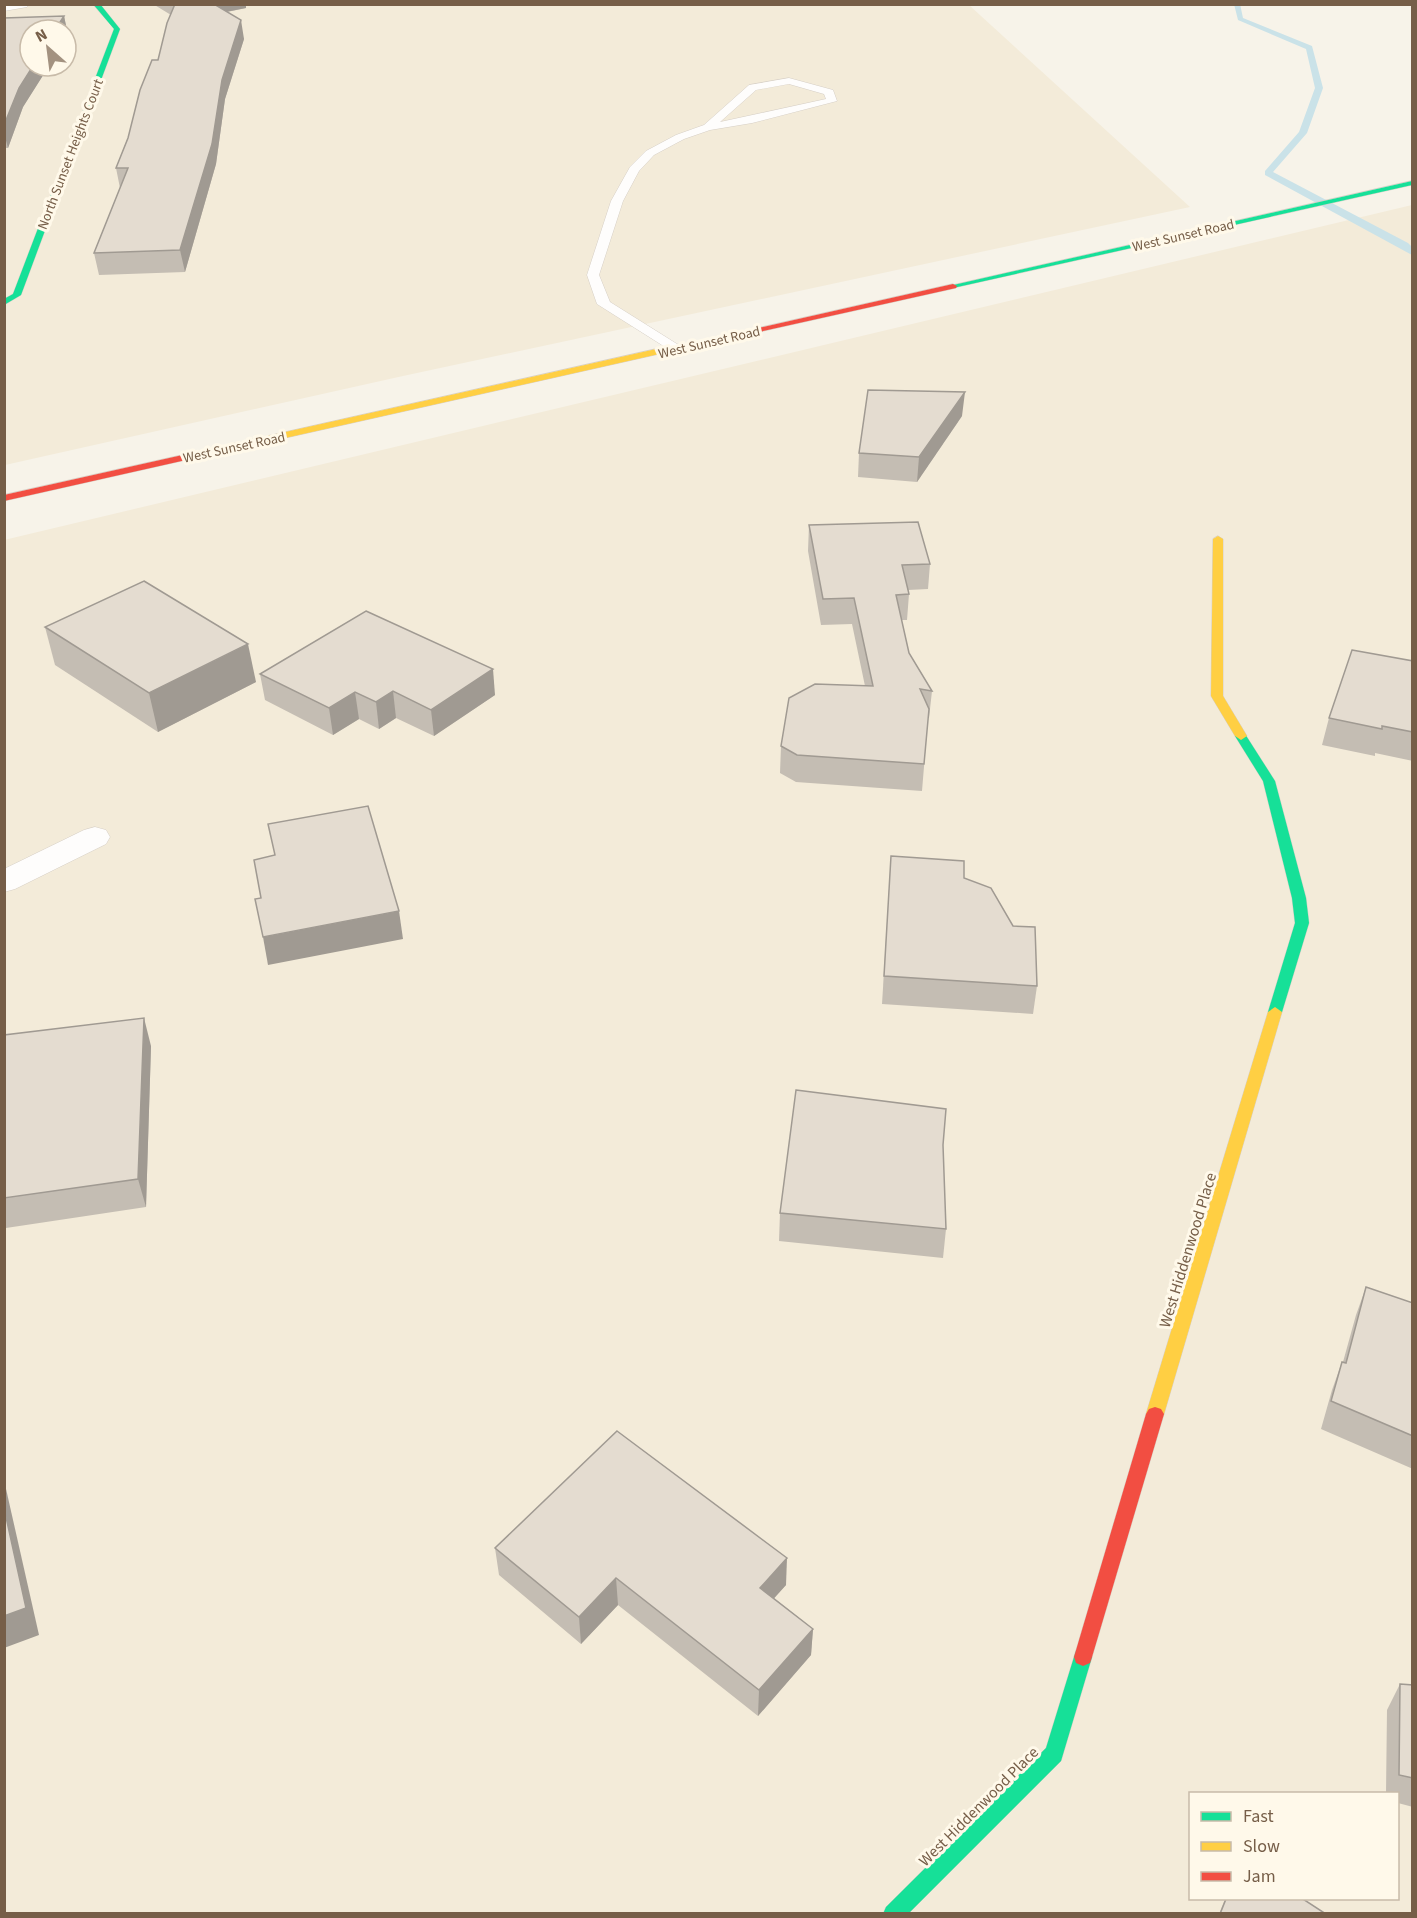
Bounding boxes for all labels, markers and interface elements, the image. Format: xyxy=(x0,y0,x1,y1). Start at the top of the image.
north arrow xyxy=(18,18,78,78)
text: N xyxy=(32,23,51,48)
street label: North Sunset Heights Court xyxy=(33,76,109,233)
street label: West Sunset Road xyxy=(1130,215,1236,257)
street label: West Sunset Road xyxy=(656,322,762,364)
street label: West Sunset Road xyxy=(181,427,287,469)
street label: West Hiddenwood Place xyxy=(1154,1170,1222,1331)
street label: West Hiddenwood Place xyxy=(914,1742,1044,1872)
legend xyxy=(1189,1792,1399,1900)
text: Fast xyxy=(1243,1804,1274,1829)
text: Slow xyxy=(1243,1834,1280,1859)
text: Jam xyxy=(1243,1864,1276,1889)

